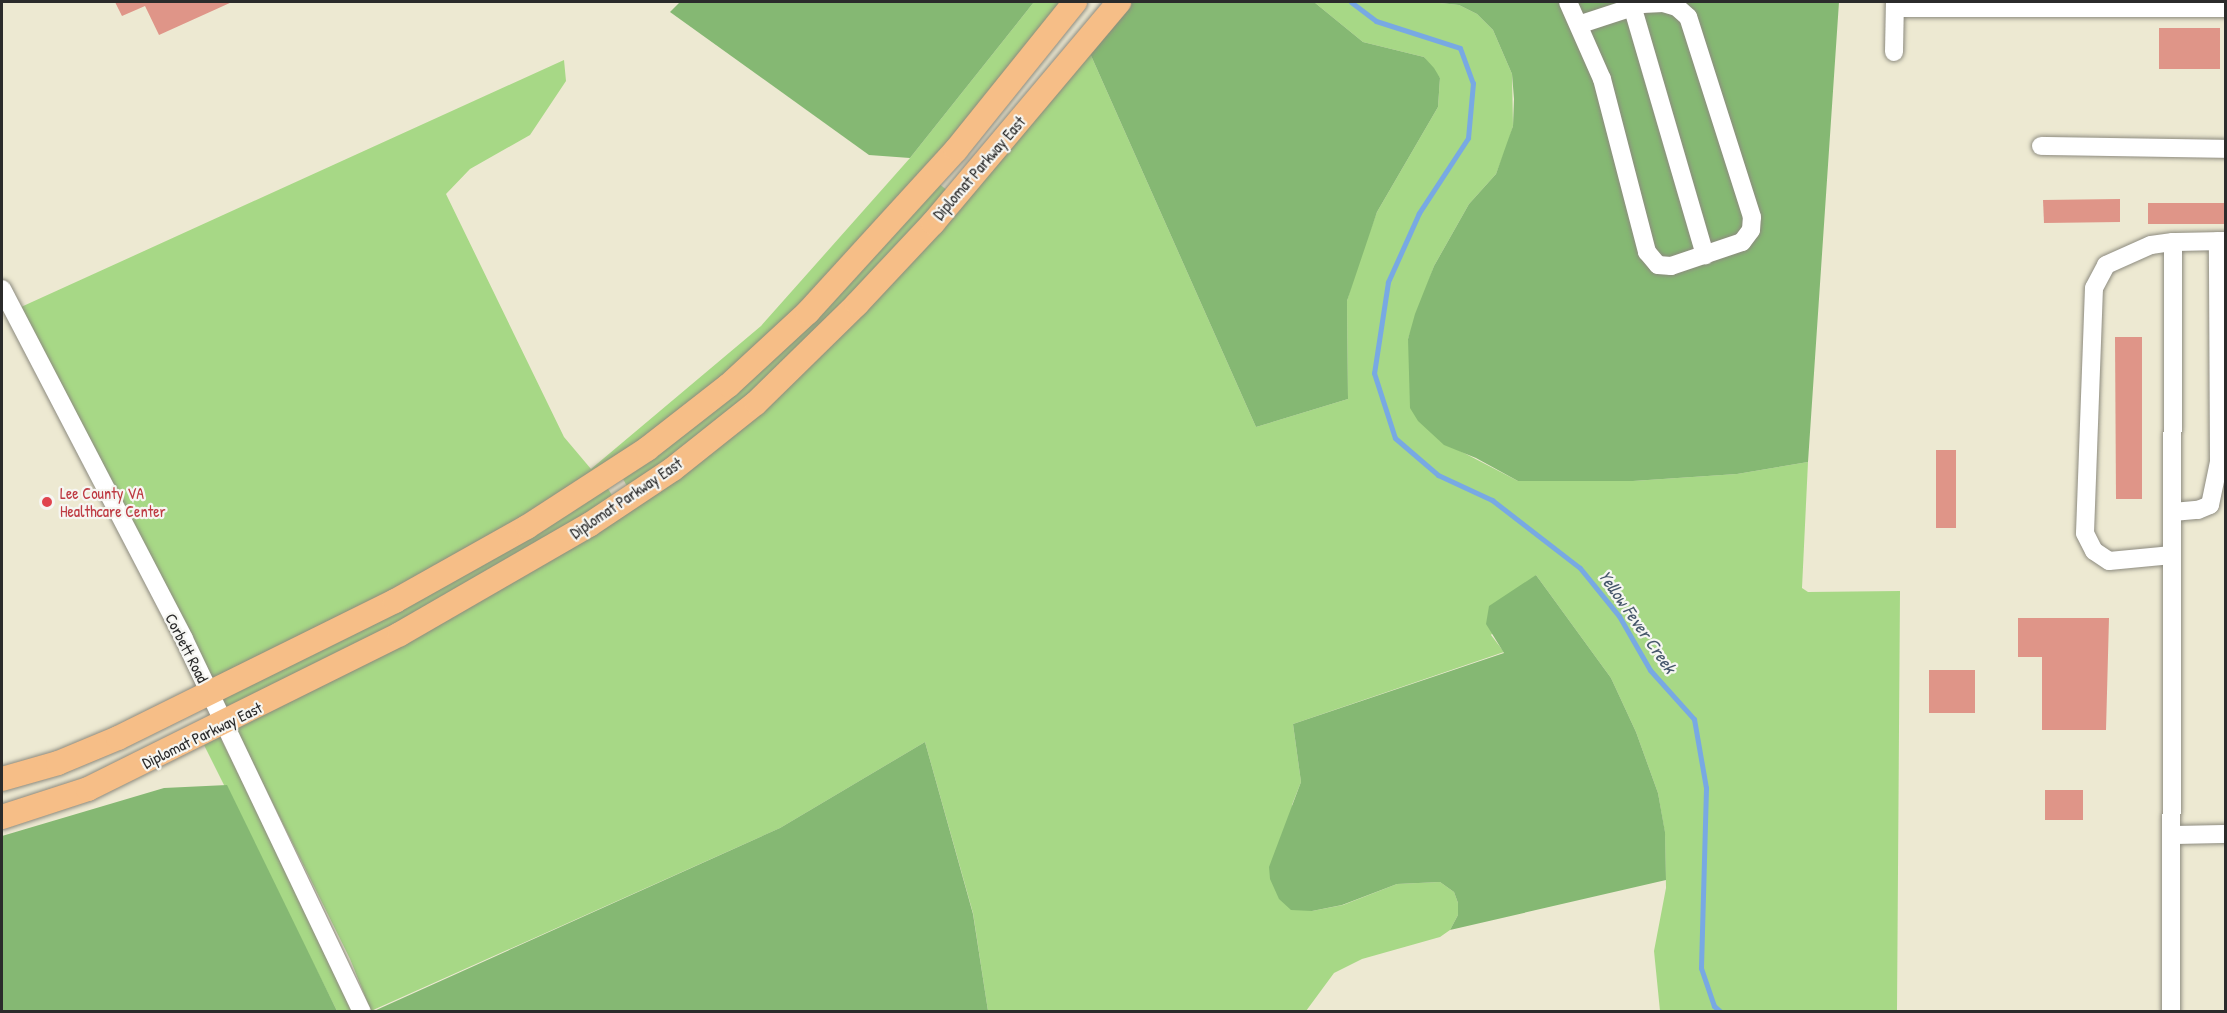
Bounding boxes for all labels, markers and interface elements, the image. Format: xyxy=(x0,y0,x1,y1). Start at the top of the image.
street label: Diplomat Parkway East xyxy=(929,112,1029,224)
street label: Diplomat Parkway East xyxy=(566,453,686,543)
place label: Lee County VA Healthcare Center xyxy=(60,483,166,521)
marker: Lee County VA Healthcare Center xyxy=(38,493,56,511)
water label: Yellow Fever Creek xyxy=(1594,566,1680,678)
street label: Corbett Road xyxy=(161,610,213,686)
street label: Diplomat Parkway East xyxy=(139,698,265,772)

